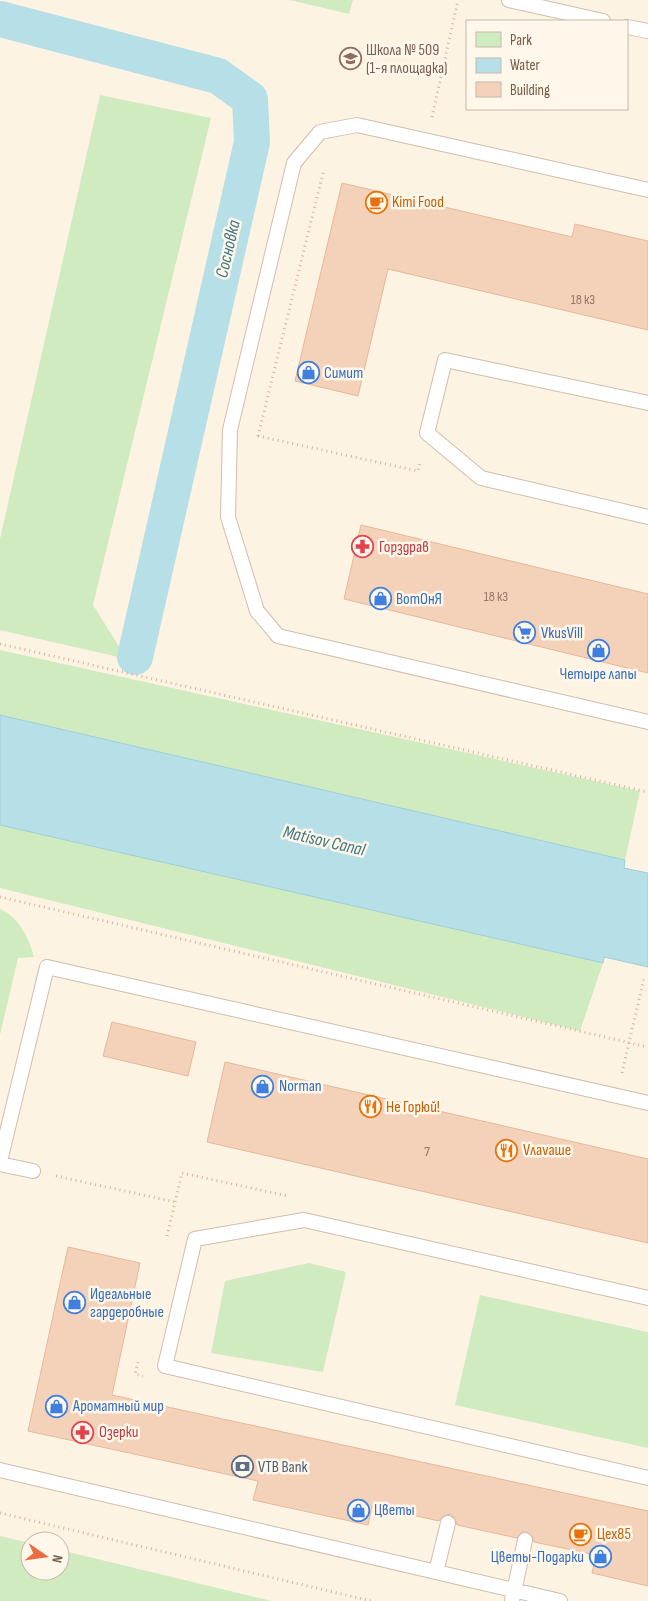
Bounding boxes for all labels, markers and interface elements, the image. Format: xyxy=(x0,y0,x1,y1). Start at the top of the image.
legend xyxy=(466,20,628,110)
text: Park xyxy=(510,31,532,50)
place label: Школа № 509 (1-я площадка) xyxy=(366,41,448,78)
school or university icon: Школа № 509 (1-я площадка) xyxy=(338,47,362,71)
text: Water xyxy=(510,56,541,75)
text: Building xyxy=(510,81,550,100)
cafe icon: Kimi Food xyxy=(364,190,388,214)
place label: Kimi Food xyxy=(392,193,444,212)
water label: Сосновка xyxy=(211,217,245,280)
house number: 18 к3 xyxy=(571,291,595,308)
shop icon: Симит xyxy=(296,361,320,385)
place label: Симит xyxy=(324,364,363,383)
pharmacy icon: Горздрав xyxy=(351,535,375,559)
place label: Горздрав xyxy=(379,538,429,557)
shop icon: ВотОнЯ xyxy=(368,587,392,611)
house number: 18 к3 xyxy=(484,588,508,605)
place label: ВотОнЯ xyxy=(396,590,442,609)
supermarket icon: VkusVill xyxy=(513,621,537,645)
place label: VkusVill xyxy=(541,624,583,643)
shop icon: Четыре лапы xyxy=(586,638,610,662)
place label: Четыре лапы xyxy=(559,665,637,684)
water label: Matisov Canal xyxy=(281,821,368,861)
shop icon: Norman xyxy=(251,1074,275,1098)
place label: Norman xyxy=(279,1077,322,1096)
restaurant icon: Не Горюй! xyxy=(358,1095,382,1119)
place label: Не Горюй! xyxy=(386,1098,440,1117)
restaurant icon: Vлаvаше xyxy=(495,1138,519,1162)
place label: Vлаvаше xyxy=(523,1141,571,1160)
house number: 7 xyxy=(424,1143,430,1160)
place label: Идеальные гардеробные xyxy=(90,1285,164,1322)
shop icon: Идеальные гардеробные xyxy=(62,1291,86,1315)
shop icon: Ароматный мир xyxy=(45,1394,69,1418)
place label: Ароматный мир xyxy=(72,1397,164,1416)
pharmacy icon: Озерки xyxy=(71,1420,95,1444)
place label: Озерки xyxy=(99,1423,138,1442)
bank icon: VTB Bank xyxy=(230,1455,254,1479)
place label: VTB Bank xyxy=(258,1458,308,1477)
shop icon: Цветы xyxy=(346,1498,370,1522)
place label: Цветы xyxy=(374,1501,415,1520)
cafe icon: Цех85 xyxy=(569,1522,593,1546)
place label: Цех85 xyxy=(597,1525,631,1544)
north arrow xyxy=(20,1531,70,1581)
shop icon: Цветы-Подарки xyxy=(588,1545,612,1569)
place label: Цветы-Подарки xyxy=(491,1548,584,1567)
text: N xyxy=(48,1553,66,1564)

